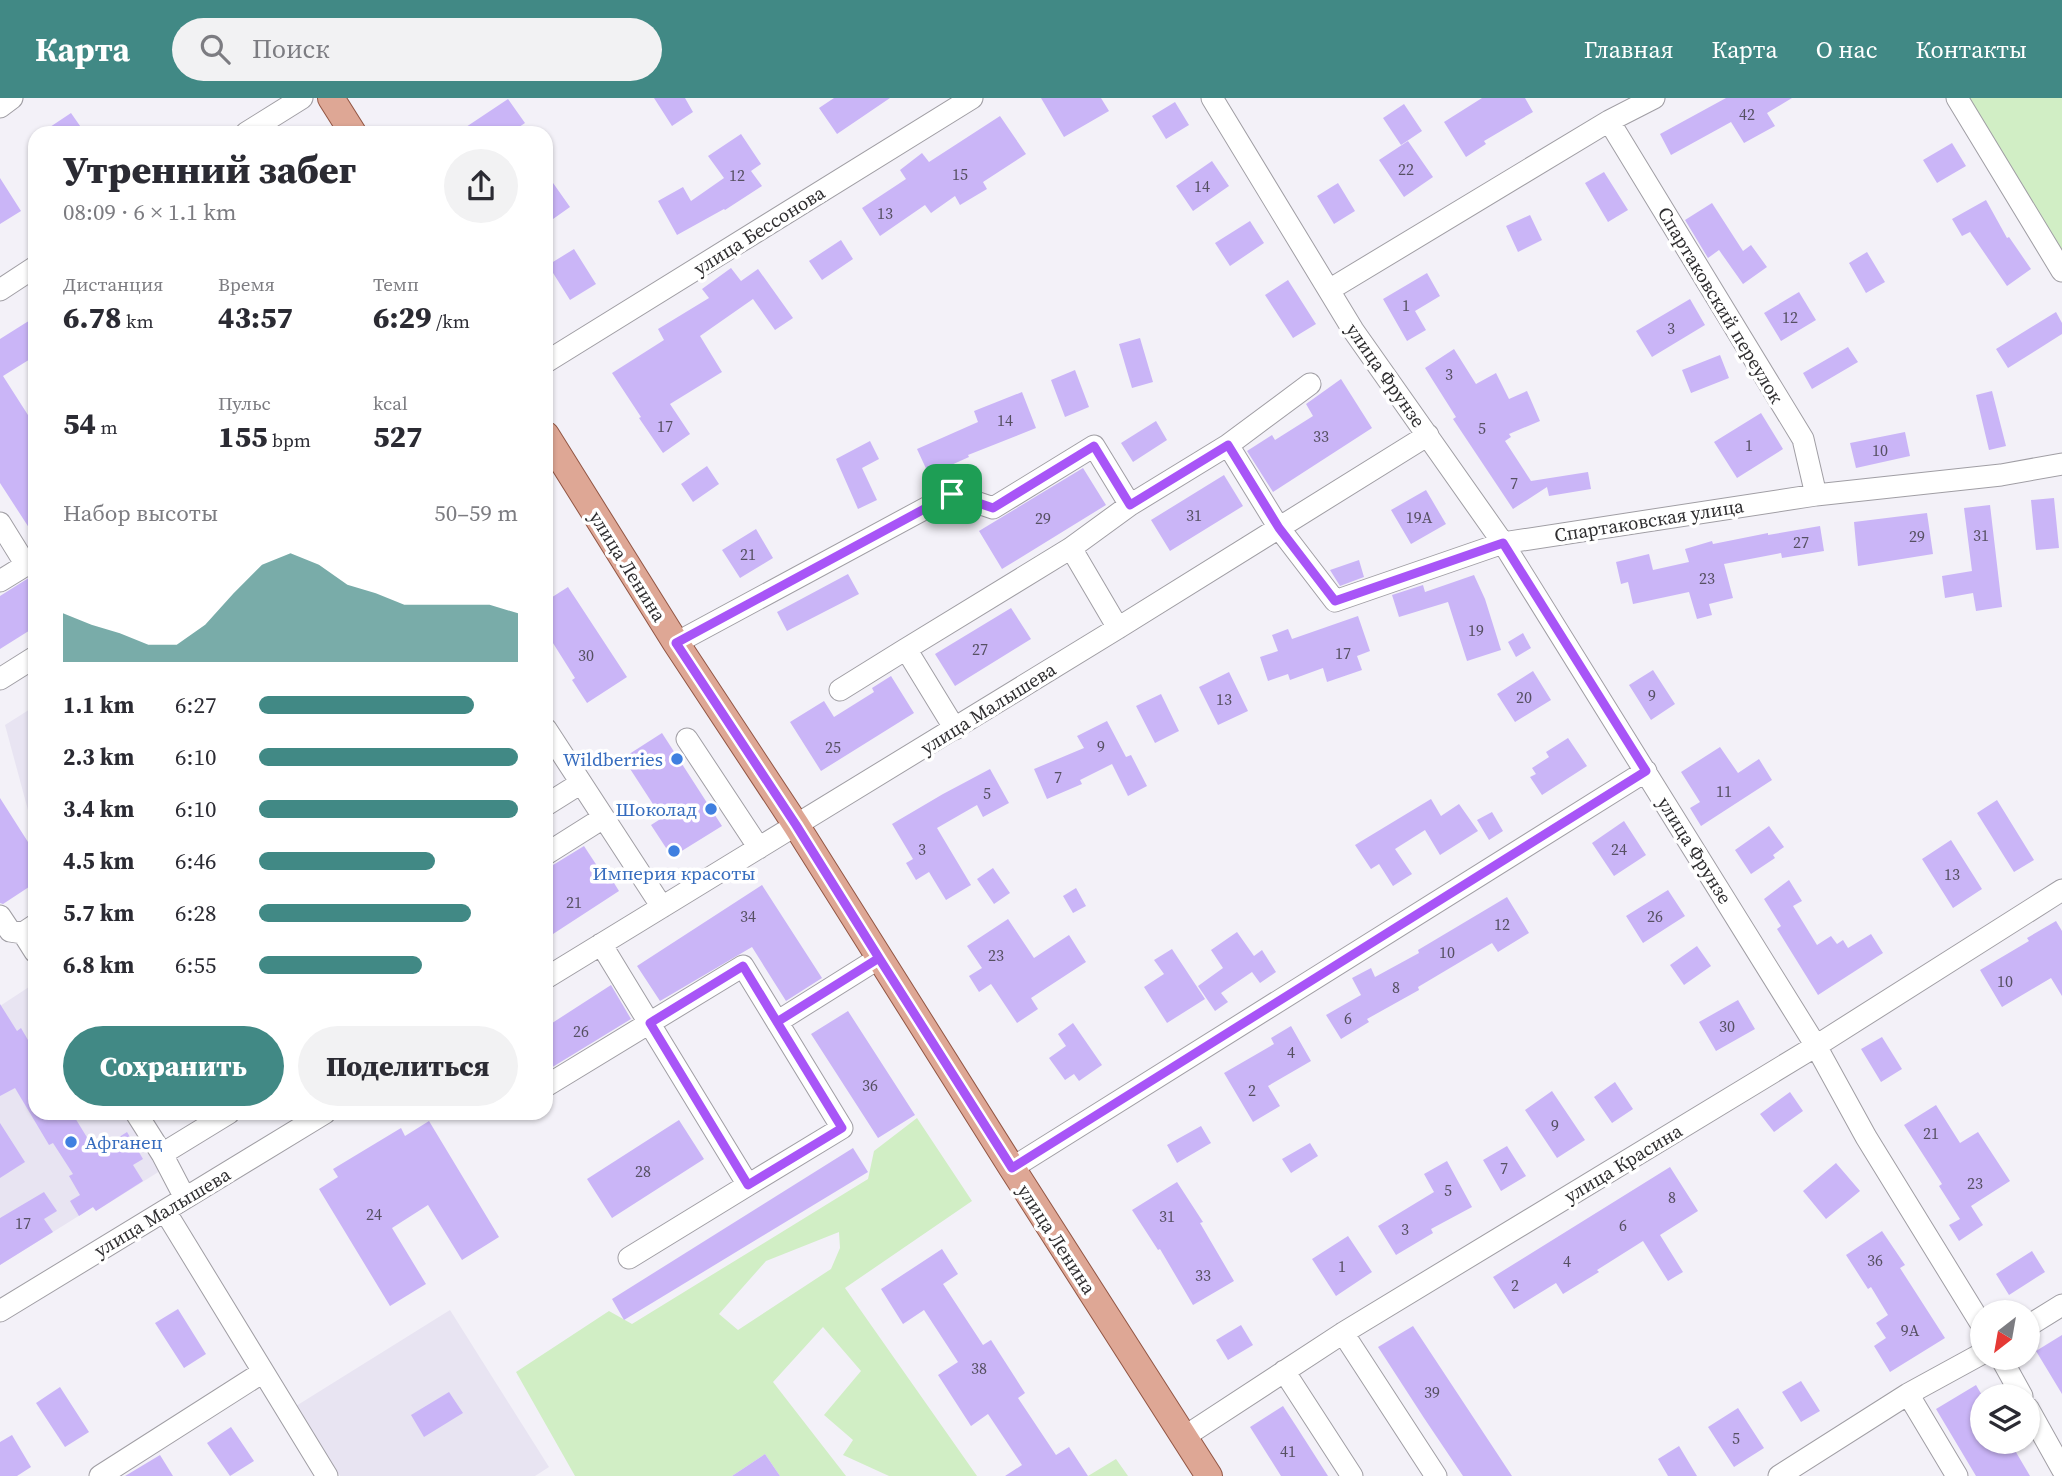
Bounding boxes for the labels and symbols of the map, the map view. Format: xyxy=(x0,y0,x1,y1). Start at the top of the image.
house number: 42 xyxy=(1739,103,1755,125)
house number: 22 xyxy=(1398,158,1414,180)
house number: 15 xyxy=(952,163,968,185)
house number: 12 xyxy=(729,164,745,186)
house number: 14 xyxy=(1194,175,1210,197)
street label: улица Бессонова xyxy=(688,179,830,281)
house number: 13 xyxy=(877,202,893,224)
street label: Спартаковский переулок xyxy=(1652,202,1790,409)
house number: 1 xyxy=(1402,294,1410,316)
house number: 12 xyxy=(1782,306,1798,328)
house number: 3 xyxy=(1667,317,1675,339)
street label: улица Фрунзе xyxy=(1340,318,1432,432)
house number: 3 xyxy=(1445,363,1453,385)
house number: 14 xyxy=(997,409,1013,431)
house number: 17 xyxy=(657,415,673,437)
house number: 5 xyxy=(1478,417,1486,439)
house number: 33 xyxy=(1313,425,1329,447)
house number: 1 xyxy=(1745,434,1753,456)
house number: 10 xyxy=(1872,439,1888,461)
pin xyxy=(922,464,982,524)
house number: 7 xyxy=(1510,472,1518,494)
street label: Спартаковская улица xyxy=(1552,492,1746,548)
house number: 31 xyxy=(1186,504,1202,526)
street label: улица Ленина xyxy=(583,506,673,627)
house number: 19А xyxy=(1406,506,1433,528)
house number: 29 xyxy=(1035,507,1051,529)
house number: 31 xyxy=(1973,524,1989,546)
house number: 29 xyxy=(1909,525,1925,547)
house number: 27 xyxy=(1793,531,1809,553)
house number: 21 xyxy=(740,543,756,565)
house number: 23 xyxy=(1699,567,1715,589)
house number: 19 xyxy=(1468,619,1484,641)
house number: 27 xyxy=(972,638,988,660)
house number: 17 xyxy=(1335,642,1351,664)
house number: 30 xyxy=(578,644,594,666)
street label: улица Малышева xyxy=(915,656,1061,760)
house number: 9 xyxy=(1648,684,1656,706)
house number: 20 xyxy=(1516,686,1532,708)
house number: 13 xyxy=(1216,688,1232,710)
house number: 9 xyxy=(1097,735,1105,757)
house number: 25 xyxy=(825,736,841,758)
place label: Wildberries xyxy=(563,746,663,772)
marker: Wildberries xyxy=(669,751,685,767)
house number: 7 xyxy=(1054,766,1062,788)
house number: 11 xyxy=(1716,780,1732,802)
house number: 5 xyxy=(983,782,991,804)
street label: улица Фрунзе xyxy=(1652,791,1738,909)
place label: Шоколад xyxy=(616,796,697,822)
marker: Шоколад xyxy=(703,801,719,817)
house number: 3 xyxy=(918,838,926,860)
house number: 24 xyxy=(1611,838,1627,860)
marker: Империя красоты xyxy=(666,843,682,859)
place label: Империя красоты xyxy=(592,860,756,886)
house number: 13 xyxy=(1944,863,1960,885)
house number: 21 xyxy=(566,891,582,913)
house number: 34 xyxy=(740,905,756,927)
house number: 26 xyxy=(1647,905,1663,927)
house number: 12 xyxy=(1494,913,1510,935)
house number: 10 xyxy=(1439,941,1455,963)
house number: 23 xyxy=(988,944,1004,966)
house number: 10 xyxy=(1997,970,2013,992)
house number: 8 xyxy=(1392,976,1400,998)
house number: 6 xyxy=(1344,1007,1352,1029)
house number: 30 xyxy=(1719,1015,1735,1037)
house number: 26 xyxy=(573,1020,589,1042)
house number: 4 xyxy=(1287,1041,1295,1063)
house number: 36 xyxy=(862,1074,878,1096)
house number: 2 xyxy=(1248,1079,1256,1101)
house number: 9 xyxy=(1551,1114,1559,1136)
street label: улица Красина xyxy=(1559,1117,1687,1209)
house number: 21 xyxy=(1923,1122,1939,1144)
place label: Афганец xyxy=(85,1129,163,1155)
marker: Афганец xyxy=(63,1134,79,1150)
house number: 7 xyxy=(1500,1157,1508,1179)
house number: 28 xyxy=(635,1160,651,1182)
street label: улица Малышева xyxy=(89,1161,235,1263)
house number: 23 xyxy=(1967,1172,1983,1194)
street label: улица Ленина xyxy=(1012,1179,1102,1299)
house number: 5 xyxy=(1444,1179,1452,1201)
house number: 8 xyxy=(1668,1186,1676,1208)
house number: 24 xyxy=(366,1203,382,1225)
house number: 31 xyxy=(1159,1205,1175,1227)
house number: 17 xyxy=(15,1212,31,1234)
house number: 6 xyxy=(1619,1214,1627,1236)
house number: 3 xyxy=(1401,1218,1409,1240)
house number: 36 xyxy=(1867,1249,1883,1271)
house number: 4 xyxy=(1563,1250,1571,1272)
house number: 1 xyxy=(1338,1255,1346,1277)
house number: 33 xyxy=(1195,1264,1211,1286)
house number: 2 xyxy=(1511,1274,1519,1296)
north arrow xyxy=(1970,1300,2040,1370)
house number: 9А xyxy=(1901,1319,1920,1341)
house number: 38 xyxy=(971,1357,987,1379)
house number: 39 xyxy=(1424,1381,1440,1403)
house number: 5 xyxy=(1732,1427,1740,1449)
house number: 41 xyxy=(1280,1440,1296,1462)

